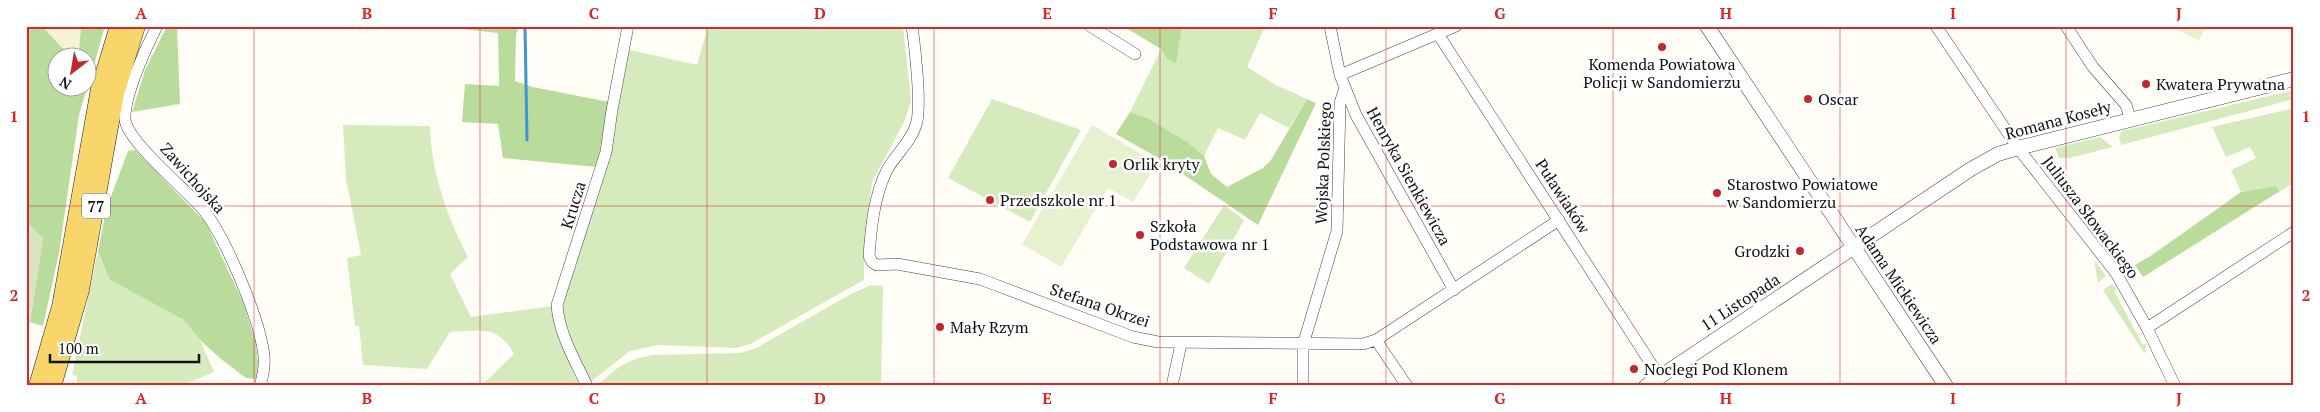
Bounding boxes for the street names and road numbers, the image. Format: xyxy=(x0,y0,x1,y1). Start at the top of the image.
street label: Romana Koseły xyxy=(2003,95,2114,145)
street label: Wojska Polskiego xyxy=(1310,101,1336,225)
street label: Henryka Sienkiewicza xyxy=(1362,103,1456,249)
street label: Zawichojska xyxy=(155,138,231,218)
street label: Juliusza Słowackiego xyxy=(2038,151,2144,283)
street label: Puławiaków xyxy=(1531,154,1596,238)
street label: Krucza xyxy=(555,178,591,232)
road number: 77 xyxy=(82,194,110,218)
street label: Adama Mickiewicza xyxy=(1851,220,1947,348)
street label: 11 Listopada xyxy=(1696,268,1784,336)
street label: Stefana Okrzei xyxy=(1047,278,1153,332)

